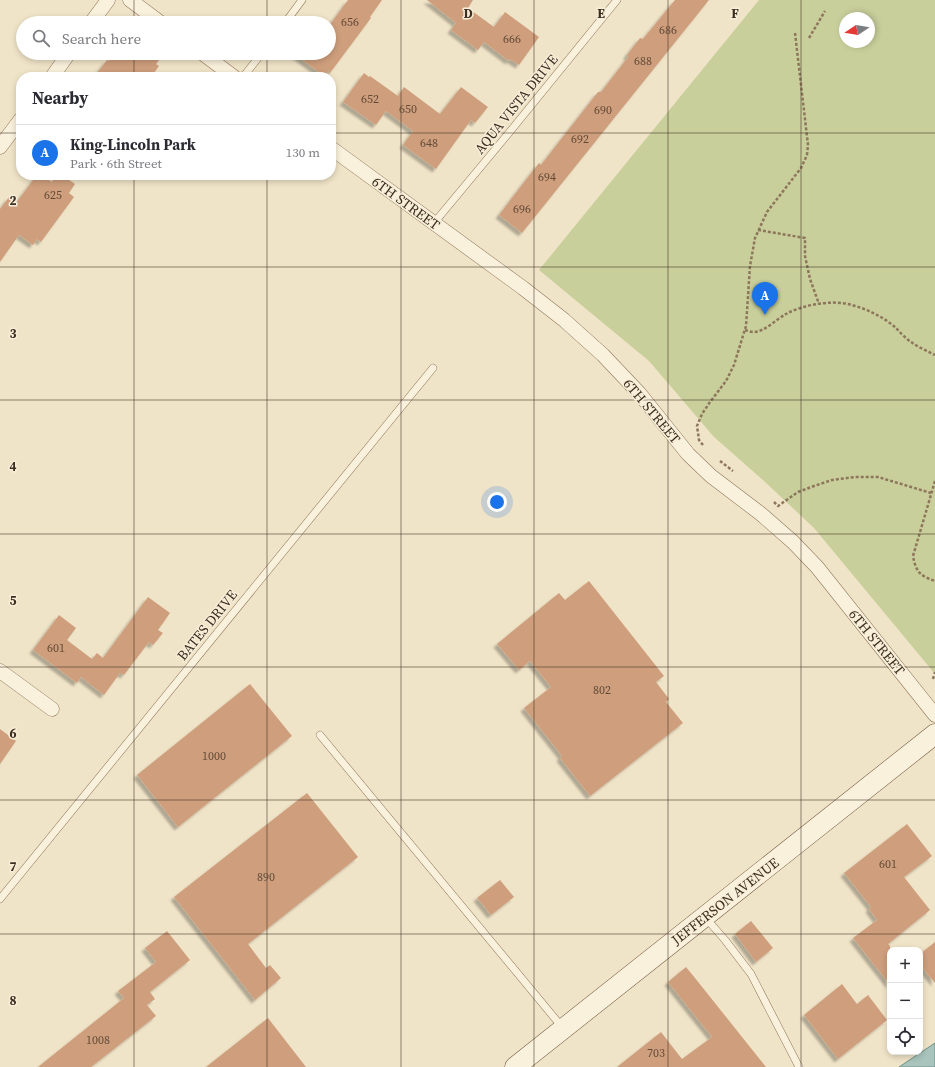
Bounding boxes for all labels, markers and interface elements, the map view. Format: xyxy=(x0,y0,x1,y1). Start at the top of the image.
text: D xyxy=(463,5,473,22)
text: E xyxy=(597,5,605,22)
text: F xyxy=(731,5,739,22)
north arrow xyxy=(839,12,875,48)
house number: 656 xyxy=(341,14,359,30)
search box xyxy=(16,16,336,60)
house number: 686 xyxy=(659,22,677,38)
icon: search xyxy=(30,27,52,49)
text: Search here xyxy=(62,28,141,49)
house number: 666 xyxy=(503,31,521,47)
street label: AQUA VISTA DRIVE xyxy=(470,50,562,158)
house number: 688 xyxy=(634,53,652,69)
text: Nearby xyxy=(32,86,88,110)
house number: 652 xyxy=(361,91,379,107)
house number: 650 xyxy=(399,101,417,117)
house number: 690 xyxy=(594,102,612,118)
house number: 692 xyxy=(571,131,589,147)
text: King-Lincoln Park xyxy=(70,134,196,155)
house number: 648 xyxy=(420,135,438,151)
text: A xyxy=(41,144,49,161)
text: 130 m xyxy=(286,144,320,161)
text: Park · 6th Street xyxy=(70,155,162,172)
house number: 694 xyxy=(538,169,556,185)
street label: 6TH STREET xyxy=(368,171,445,235)
house number: 625 xyxy=(44,187,62,203)
text: 2 xyxy=(9,192,17,209)
house number: 696 xyxy=(513,201,531,217)
pin: A xyxy=(752,282,778,315)
text: 3 xyxy=(9,325,17,342)
street label: 6TH STREET xyxy=(619,374,686,448)
text: 4 xyxy=(9,458,17,475)
your location xyxy=(487,492,507,512)
street label: BATES DRIVE xyxy=(172,585,242,665)
text: 5 xyxy=(9,592,17,609)
street label: 6TH STREET xyxy=(844,605,910,680)
house number: 601 xyxy=(47,640,65,656)
house number: 802 xyxy=(593,682,611,698)
text: 6 xyxy=(9,725,17,742)
house number: 1000 xyxy=(202,748,226,764)
street label: JEFFERSON AVENUE xyxy=(666,853,783,950)
house number: 601 xyxy=(879,856,897,872)
text: 7 xyxy=(9,858,17,875)
house number: 890 xyxy=(257,869,275,885)
map controls xyxy=(887,947,923,1055)
button: + xyxy=(887,947,923,983)
button: − xyxy=(887,983,923,1019)
text: 8 xyxy=(9,992,17,1009)
button: locate xyxy=(887,1019,923,1055)
house number: 1008 xyxy=(86,1032,110,1048)
house number: 703 xyxy=(647,1045,665,1061)

